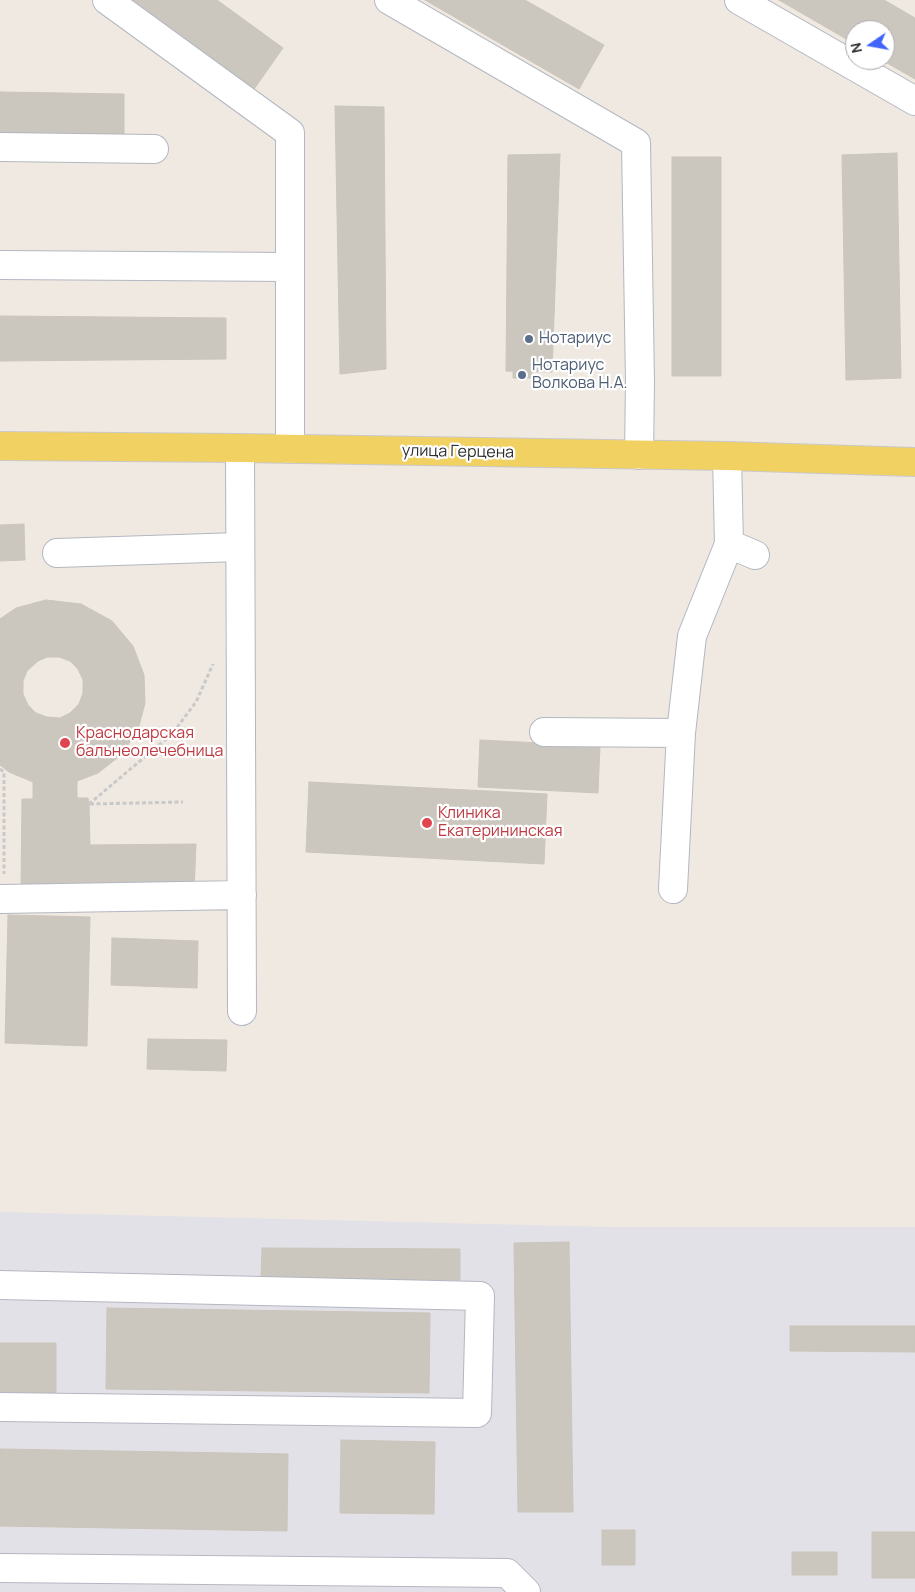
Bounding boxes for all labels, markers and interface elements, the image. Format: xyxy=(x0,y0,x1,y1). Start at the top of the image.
north arrow xyxy=(845,20,895,70)
text: N xyxy=(845,41,866,55)
place label: Нотариус xyxy=(539,329,611,349)
marker: Нотариус xyxy=(523,333,535,345)
place label: Нотариус Волкова Н.А. xyxy=(532,356,628,394)
marker: Нотариус Волкова Н.А. xyxy=(516,369,528,381)
street label: улица Герцена xyxy=(402,441,514,463)
place label: Краснодарская бальнеолечебница xyxy=(76,724,223,762)
marker: Краснодарская бальнеолечебница xyxy=(58,736,72,750)
place label: Клиника Екатерининская xyxy=(438,804,563,842)
marker: Клиника Екатерининская xyxy=(420,816,434,830)

